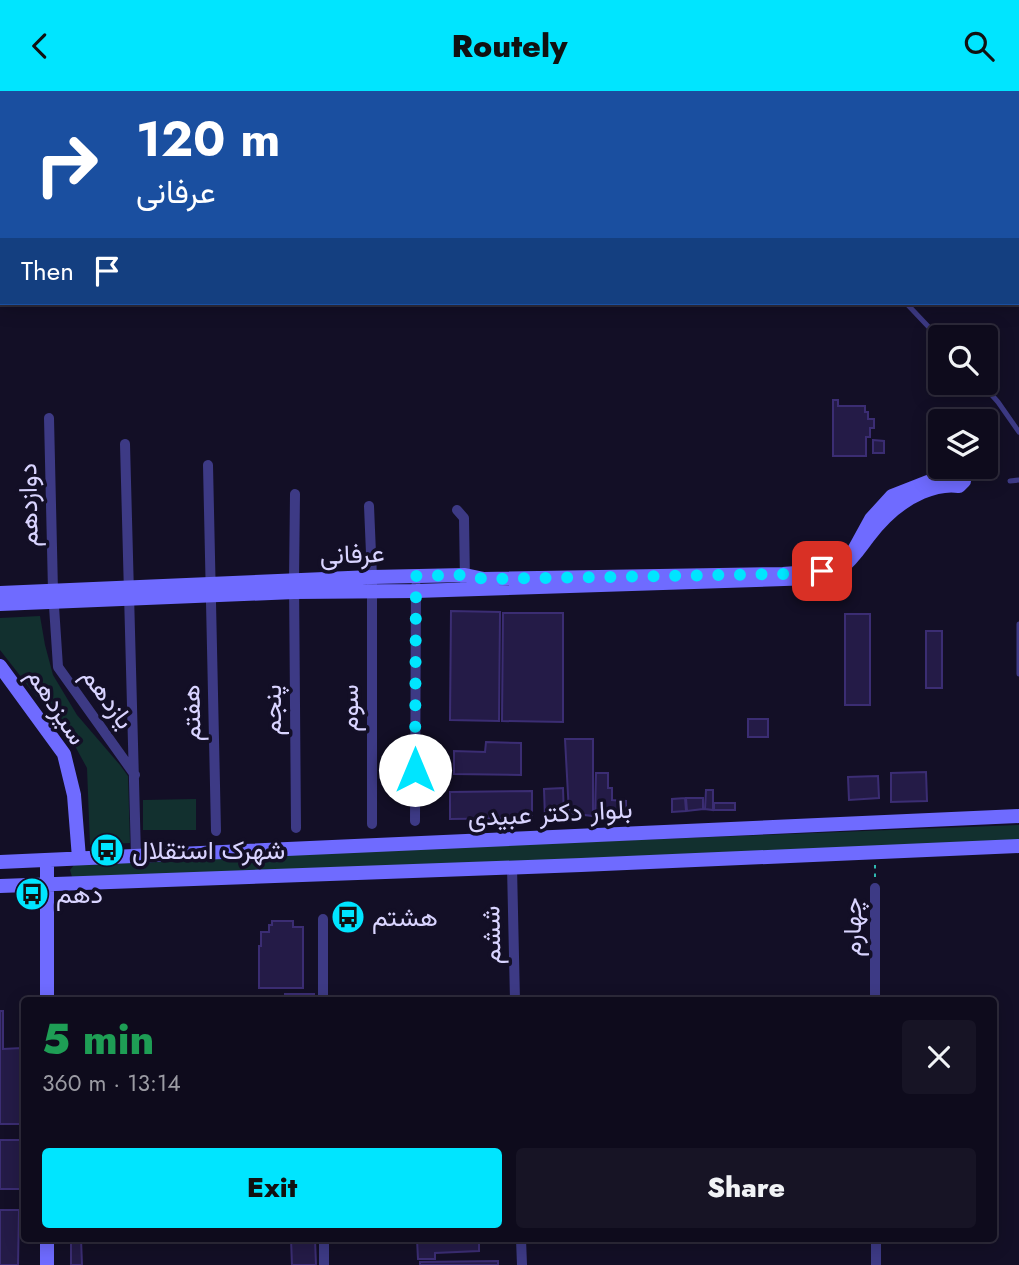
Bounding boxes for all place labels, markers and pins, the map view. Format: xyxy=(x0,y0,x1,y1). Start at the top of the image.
pin xyxy=(792,541,852,601)
bus stop icon: شهرک استقلال xyxy=(88,831,126,869)
place label: شهرک استقلال xyxy=(132,831,285,869)
bus stop icon: دهم xyxy=(13,875,51,913)
place label: دهم xyxy=(56,875,103,913)
bus stop icon: هشتم xyxy=(329,898,367,936)
place label: هشتم xyxy=(372,898,438,936)

